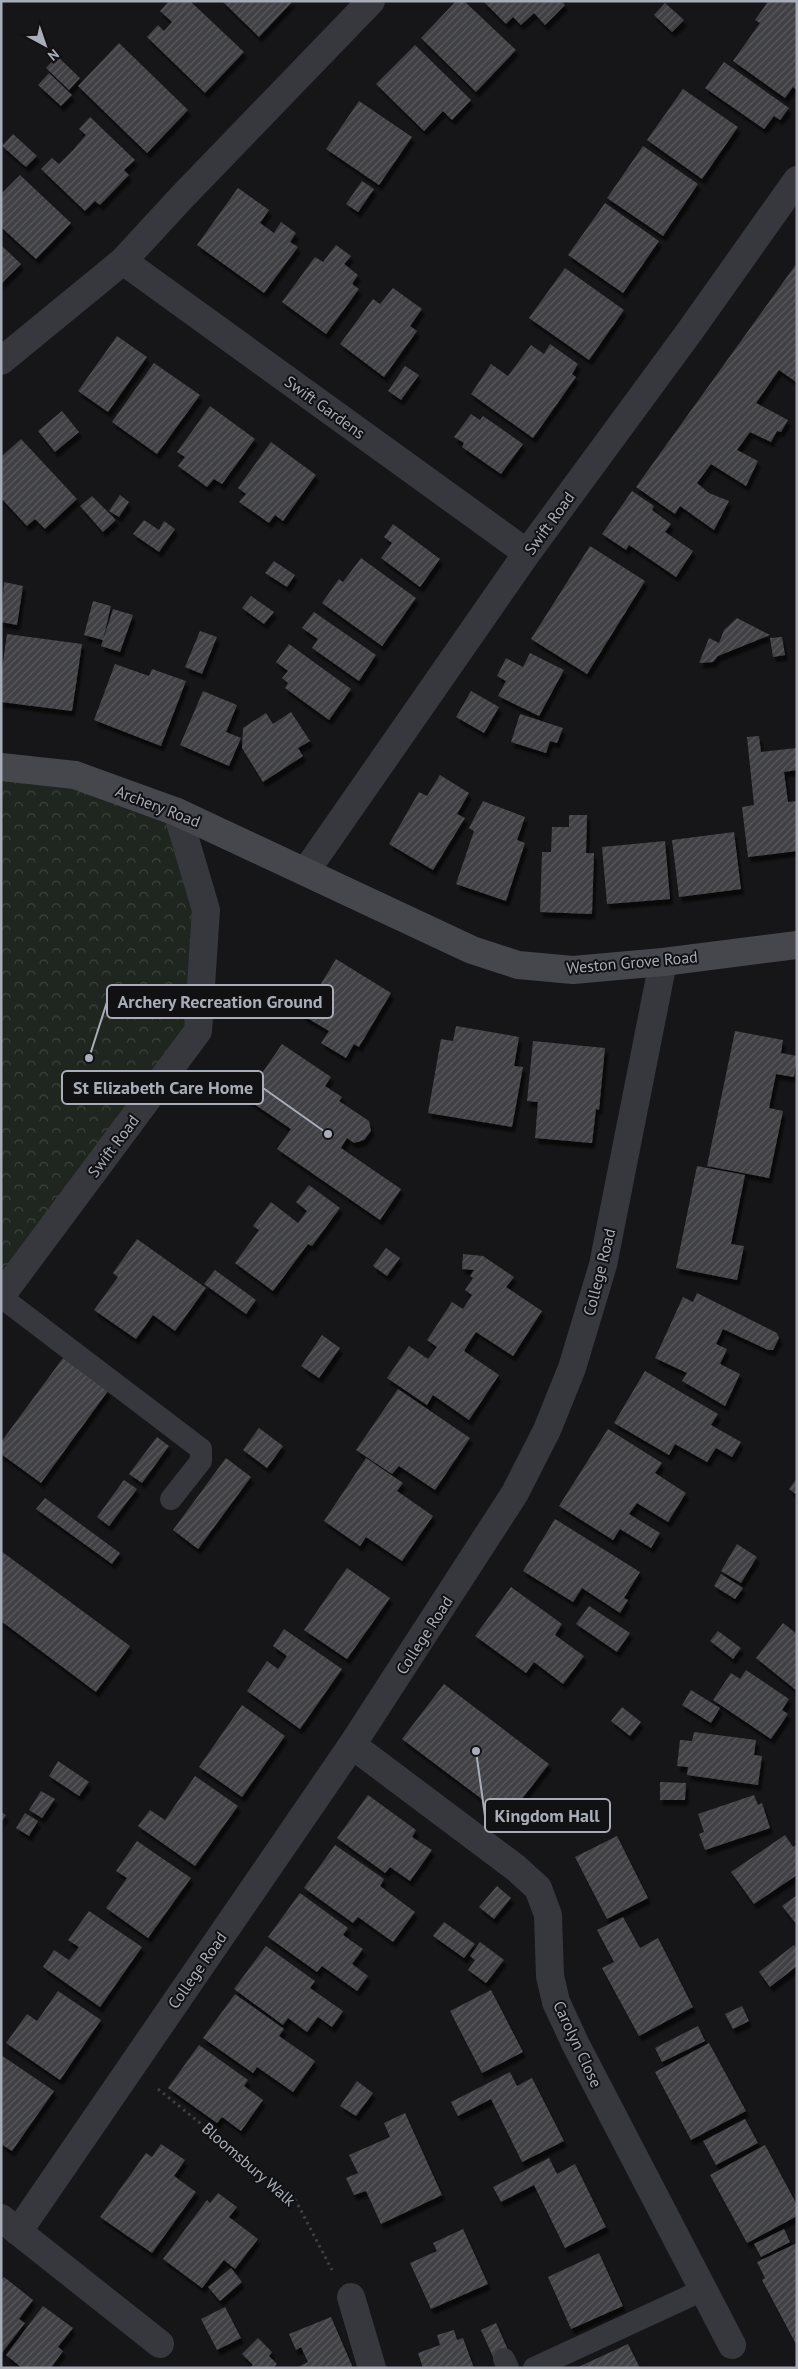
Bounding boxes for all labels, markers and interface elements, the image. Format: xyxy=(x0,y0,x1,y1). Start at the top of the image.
north arrow xyxy=(20,20,70,70)
text: N xyxy=(44,45,63,65)
street label: Swift Gardens xyxy=(281,371,369,443)
street label: Swift Road xyxy=(519,488,579,558)
street label: Archery Road xyxy=(113,781,203,831)
street label: Weston Grove Road xyxy=(566,946,698,978)
callout: Archery Recreation Ground xyxy=(107,985,333,1018)
text: Archery Recreation Ground xyxy=(117,990,323,1013)
callout: St Elizabeth Care Home xyxy=(62,1071,263,1104)
text: St Elizabeth Care Home xyxy=(73,1076,253,1099)
street label: Swift Road xyxy=(83,1111,143,1181)
street label: College Road xyxy=(578,1226,620,1318)
street label: College Road xyxy=(391,1592,457,1678)
callout: Kingdom Hall xyxy=(485,1799,610,1832)
text: Kingdom Hall xyxy=(494,1804,600,1827)
street label: College Road xyxy=(163,1928,231,2012)
street label: Carolyn Close xyxy=(549,1998,607,2090)
street label: Bloomsbury Walk xyxy=(198,2118,300,2210)

